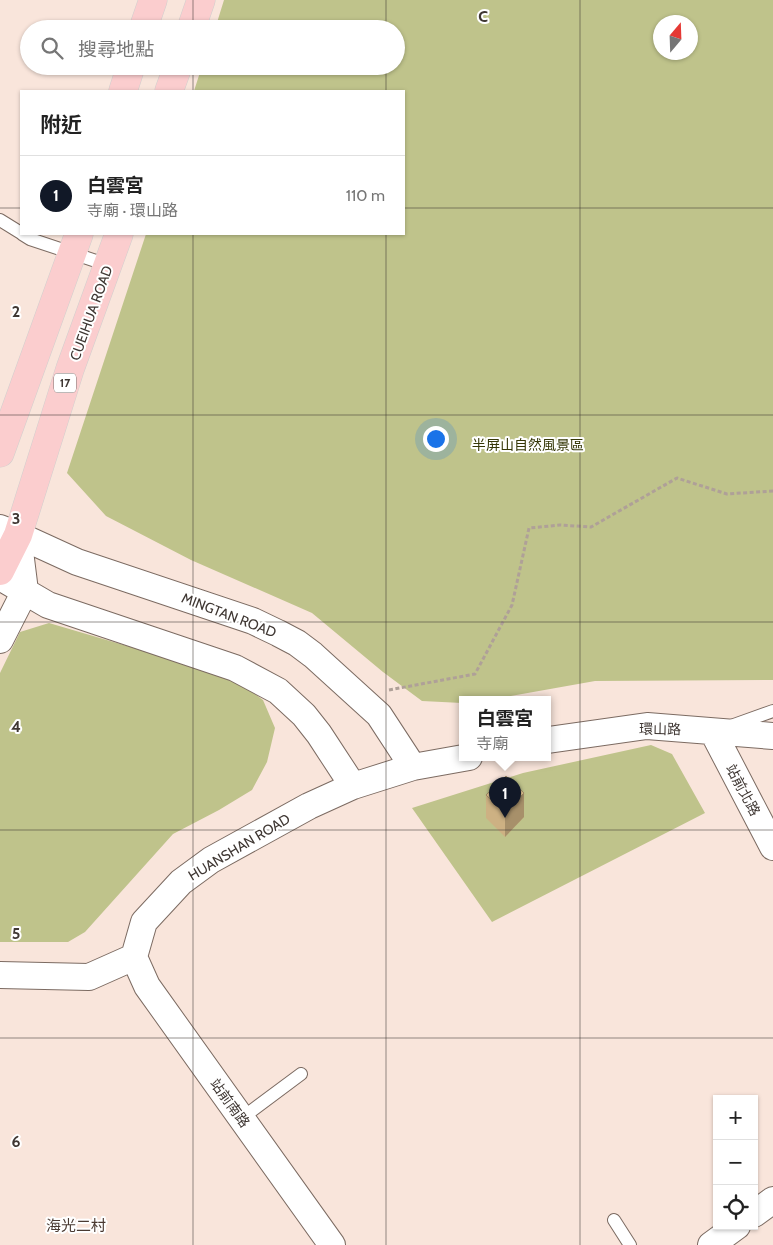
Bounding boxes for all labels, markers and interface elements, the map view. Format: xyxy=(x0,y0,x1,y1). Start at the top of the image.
text: C xyxy=(478,7,488,26)
north arrow xyxy=(653,15,698,60)
search box xyxy=(20,20,405,75)
icon: search xyxy=(38,34,66,62)
text: 搜尋地點 xyxy=(78,38,154,61)
text: 附近 xyxy=(40,112,82,137)
text: 白雲宮 xyxy=(87,174,144,197)
text: 1 xyxy=(53,186,59,205)
text: 110 m xyxy=(346,186,385,205)
text: 寺廟 · 環山路 xyxy=(87,201,178,220)
street label: CUEIHUA ROAD xyxy=(66,263,116,363)
text: 2 xyxy=(12,302,20,321)
road number: 17 xyxy=(54,373,76,392)
your location xyxy=(423,426,449,452)
park label: 半屏山自然風景區 xyxy=(472,436,584,454)
text: 3 xyxy=(12,509,20,528)
street label: MINGTAN ROAD xyxy=(179,589,279,641)
popup xyxy=(459,696,551,761)
text: 白雲宮 xyxy=(476,707,534,730)
text: 4 xyxy=(11,717,21,736)
street label: 環山路 xyxy=(639,720,681,738)
text: 寺廟 xyxy=(476,734,509,753)
street label: 站前北路 xyxy=(722,761,764,819)
pin: 1 xyxy=(489,777,521,818)
street label: HUANSHAN ROAD xyxy=(185,809,293,885)
text: 5 xyxy=(12,924,20,943)
street label: 站前南路 xyxy=(206,1075,254,1131)
map controls xyxy=(713,1095,758,1230)
button: + xyxy=(713,1095,758,1140)
text: 6 xyxy=(12,1132,21,1151)
button: − xyxy=(713,1140,758,1185)
button: locate xyxy=(713,1185,758,1230)
district label: 海光二村 xyxy=(46,1217,106,1235)

